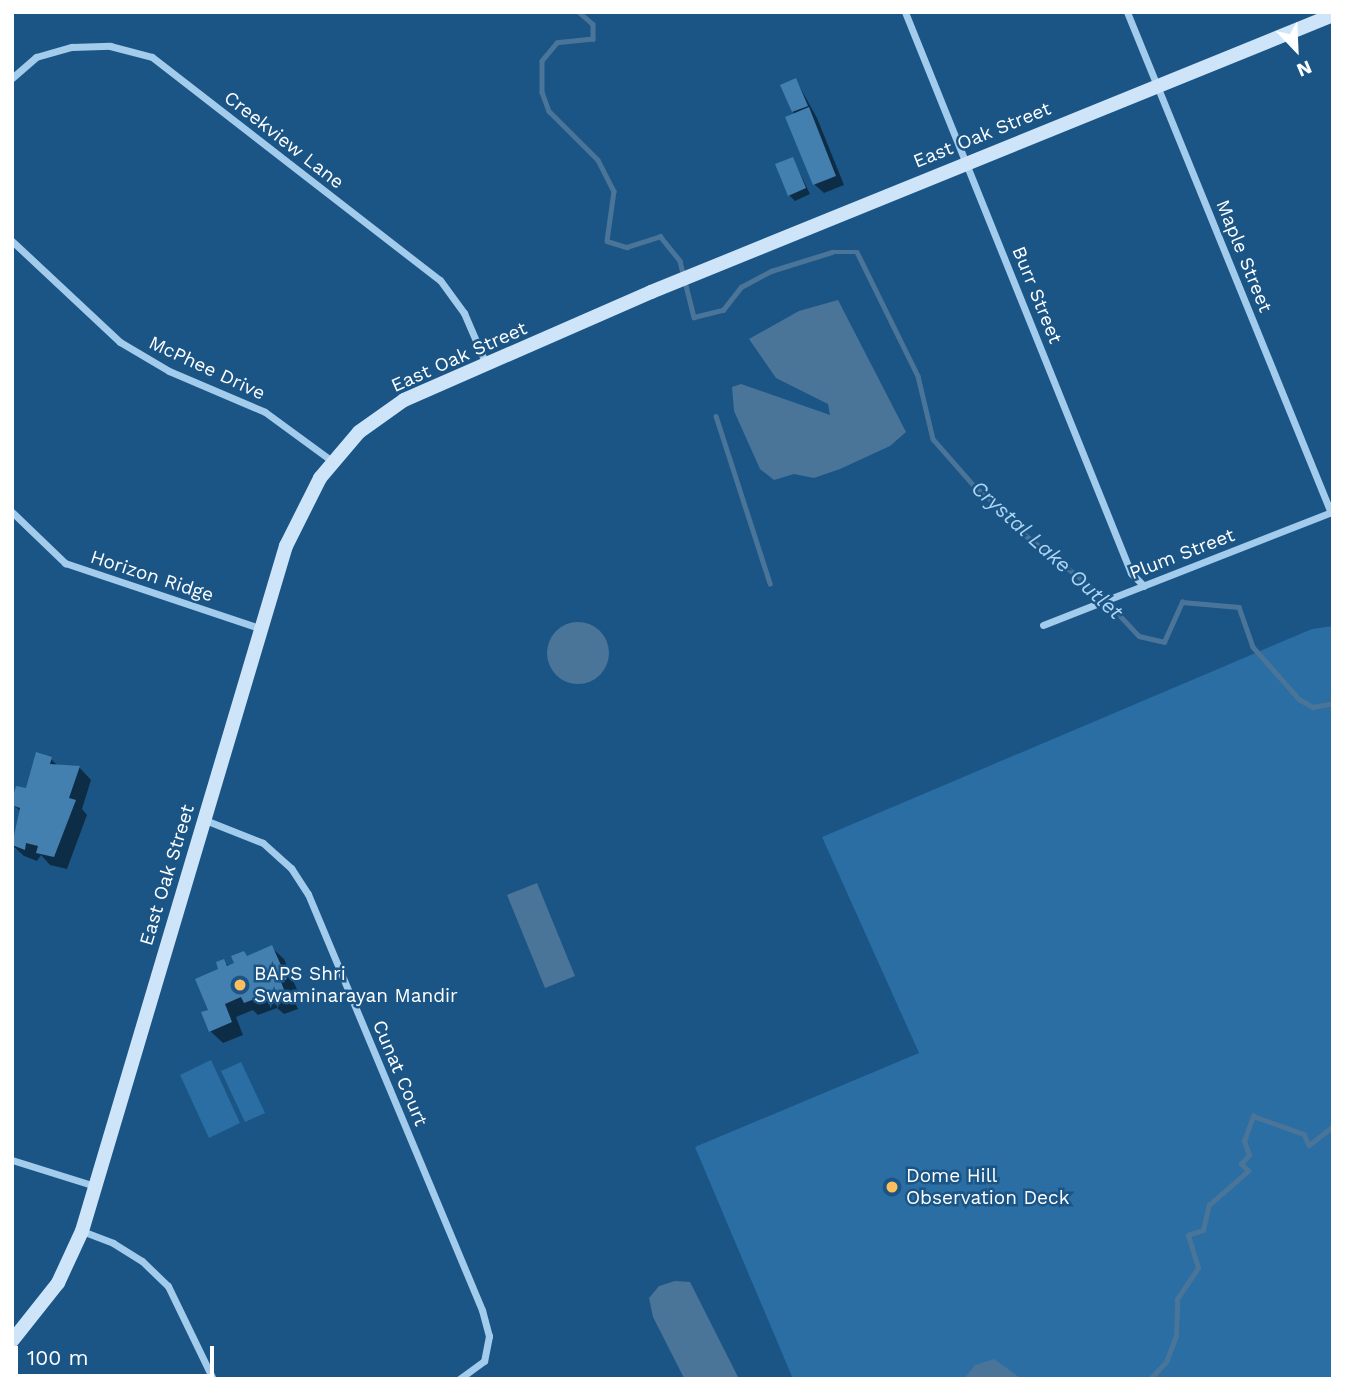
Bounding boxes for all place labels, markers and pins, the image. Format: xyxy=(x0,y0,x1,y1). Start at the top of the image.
place label: BAPS Shri Swaminarayan Mandir xyxy=(254,963,458,1007)
marker: BAPS Shri Swaminarayan Mandir xyxy=(232,977,248,993)
place label: Dome Hill Observation Deck xyxy=(906,1165,1069,1209)
marker: Dome Hill Observation Deck xyxy=(884,1179,900,1195)

